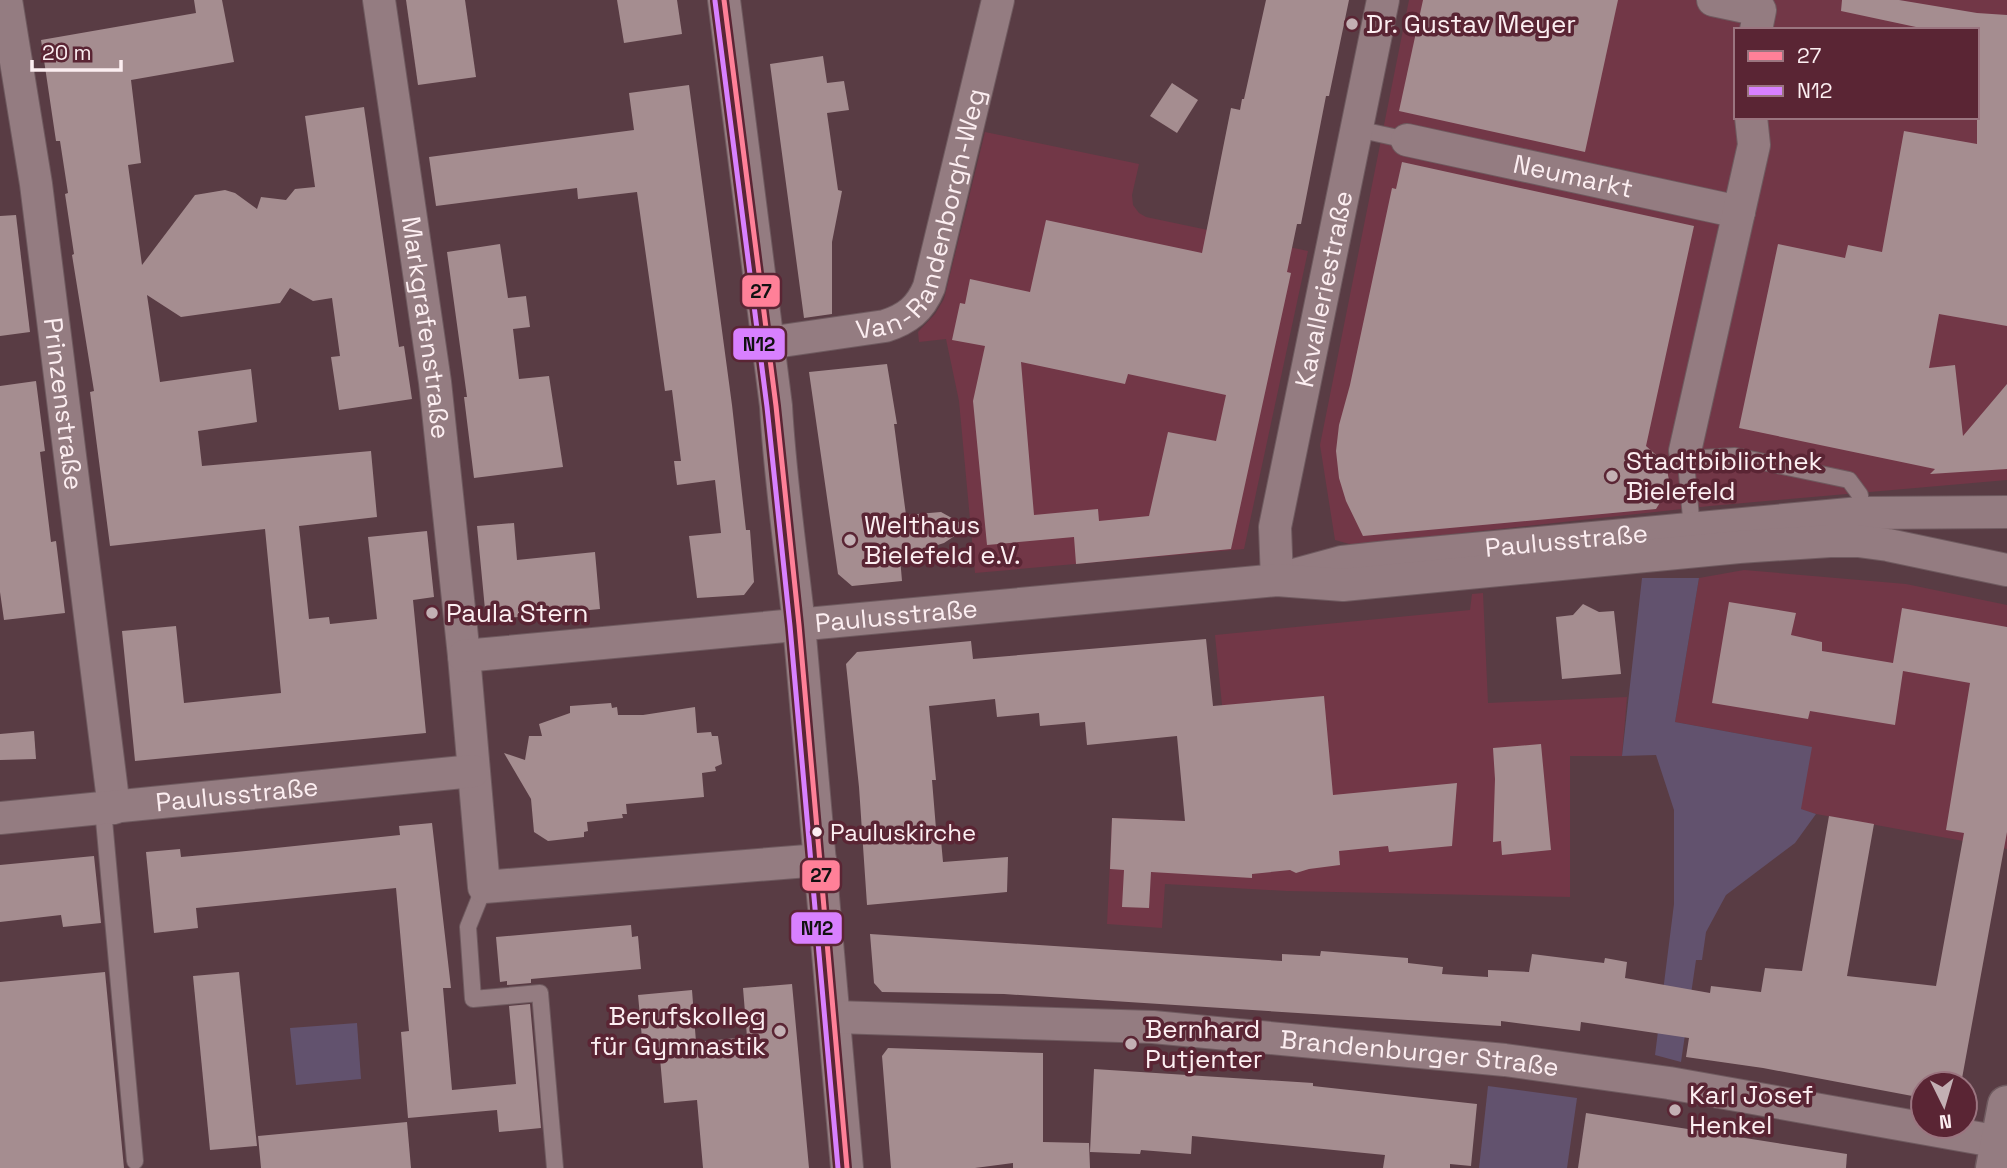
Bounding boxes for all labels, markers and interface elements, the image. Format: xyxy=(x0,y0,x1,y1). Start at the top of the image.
place label: Dr. Gustav Meyer xyxy=(1366,7,1576,41)
marker: Dr. Gustav Meyer xyxy=(1344,16,1360,32)
scale bar xyxy=(32,28,121,72)
legend xyxy=(1734,28,1979,119)
text: 20 m xyxy=(42,39,92,66)
text: 27 xyxy=(1797,42,1821,69)
text: N12 xyxy=(1797,77,1832,104)
street label: Van-Randenborgh-Weg xyxy=(854,85,993,347)
street label: Neumarkt xyxy=(1510,147,1636,206)
street label: Kavalleriestraße xyxy=(1287,188,1360,390)
street label: Markgrafenstraße xyxy=(394,214,458,441)
line badge: 27 xyxy=(741,274,781,308)
text: 27 xyxy=(750,279,772,304)
street label: Prinzenstraße xyxy=(36,316,91,492)
line badge: N12 xyxy=(732,327,786,361)
text: N12 xyxy=(743,332,775,357)
place label: Stadtbibliothek Bielefeld xyxy=(1626,444,1823,508)
marker: Stadtbibliothek Bielefeld xyxy=(1604,468,1620,484)
place label: Welthaus Bielefeld e.V. xyxy=(864,508,1021,572)
street label: Paulusstraße xyxy=(1483,516,1649,565)
marker: Welthaus Bielefeld e.V. xyxy=(842,532,858,548)
street label: Paulusstraße xyxy=(813,591,979,640)
place label: Paula Stern xyxy=(446,596,588,630)
marker: Paula Stern xyxy=(424,605,440,621)
street label: Paulusstraße xyxy=(154,769,320,819)
place label: Pauluskirche xyxy=(830,817,976,848)
marker: Pauluskirche xyxy=(810,825,824,839)
line badge: 27 xyxy=(801,859,841,892)
text: 27 xyxy=(810,863,832,888)
line badge: N12 xyxy=(790,911,843,945)
text: N12 xyxy=(801,916,833,941)
place label: Berufskolleg für Gymnastik xyxy=(590,999,766,1063)
place label: Bernhard Putjenter xyxy=(1145,1012,1263,1076)
street label: Brandenburger Straße xyxy=(1279,1022,1561,1084)
marker: Berufskolleg für Gymnastik xyxy=(772,1023,788,1039)
marker: Bernhard Putjenter xyxy=(1123,1036,1139,1052)
north arrow xyxy=(1909,1070,1979,1140)
place label: Karl Josef Henkel xyxy=(1689,1078,1814,1142)
marker: Karl Josef Henkel xyxy=(1667,1102,1683,1118)
text: N xyxy=(1938,1108,1953,1134)

